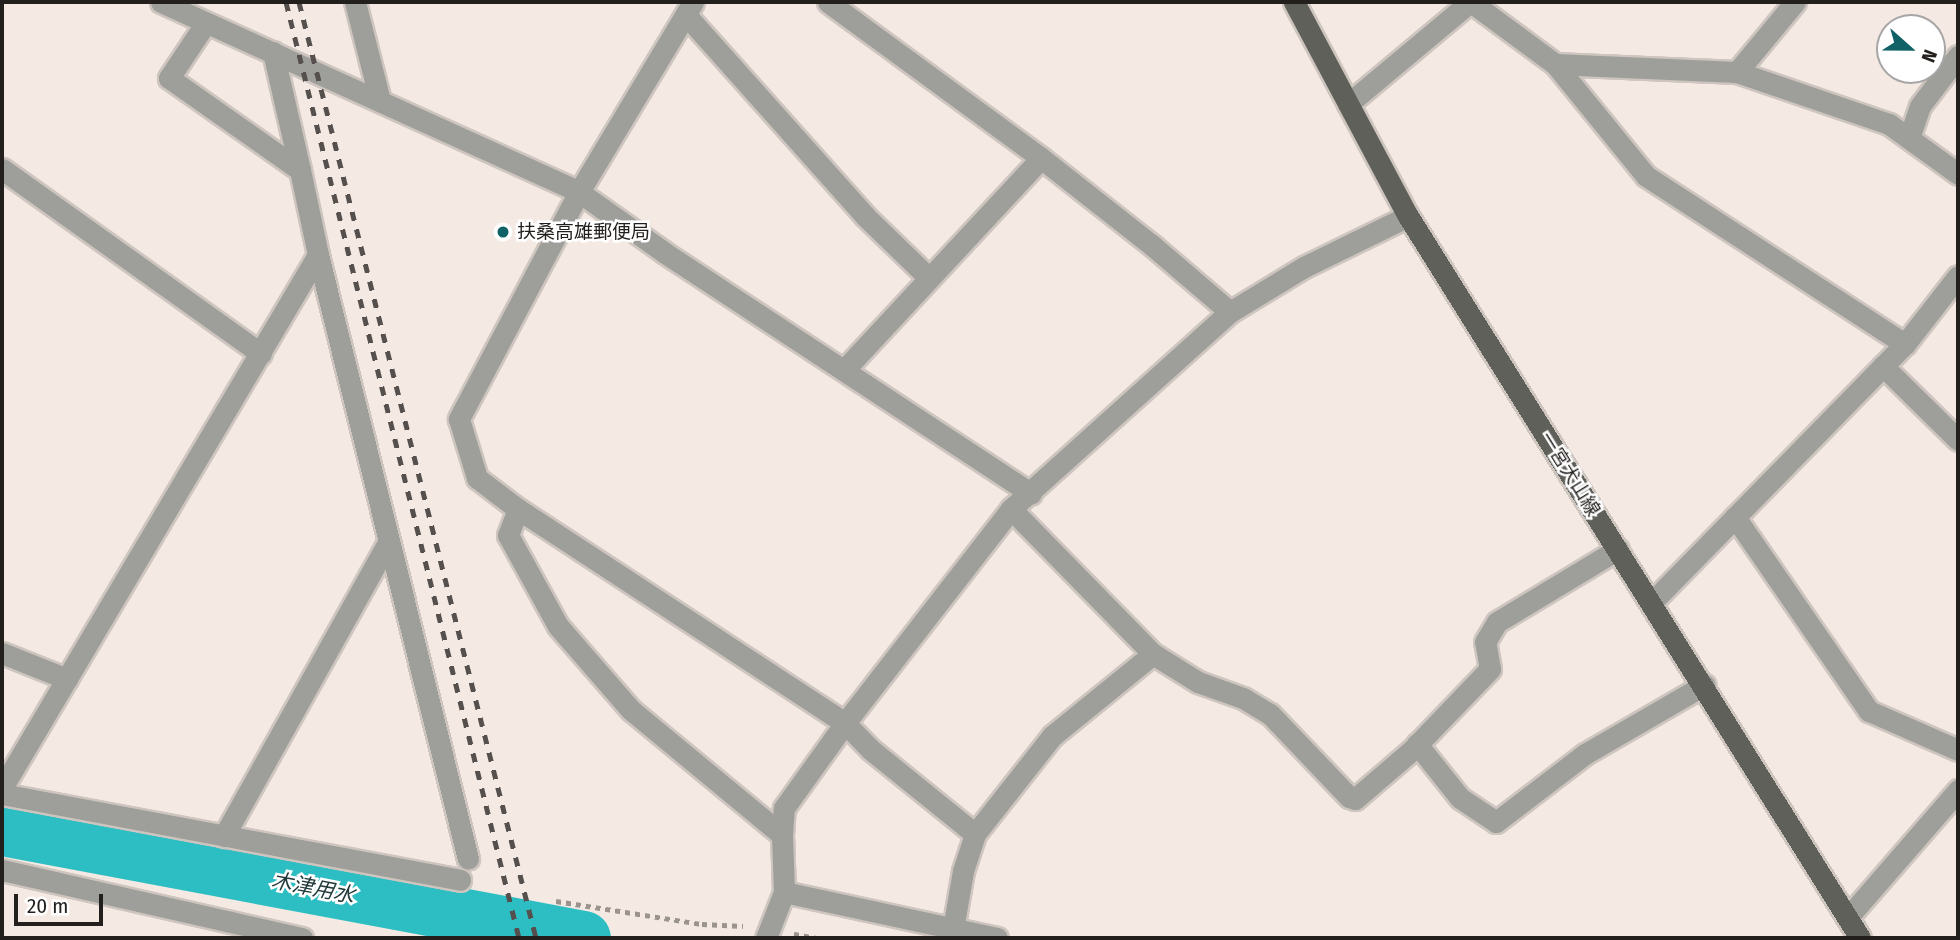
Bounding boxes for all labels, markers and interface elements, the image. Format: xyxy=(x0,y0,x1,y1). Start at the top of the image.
north arrow xyxy=(1876,14,1946,84)
text: N xyxy=(1916,47,1942,65)
place label: 扶桑高雄郵便局 xyxy=(517,221,650,243)
marker: 扶桑高雄郵便局 xyxy=(495,224,511,240)
street label: 一宮犬山線 xyxy=(1535,428,1605,520)
water label: 木津用水 xyxy=(269,868,357,908)
scale bar xyxy=(18,880,107,924)
text: 20 m xyxy=(27,893,68,919)

